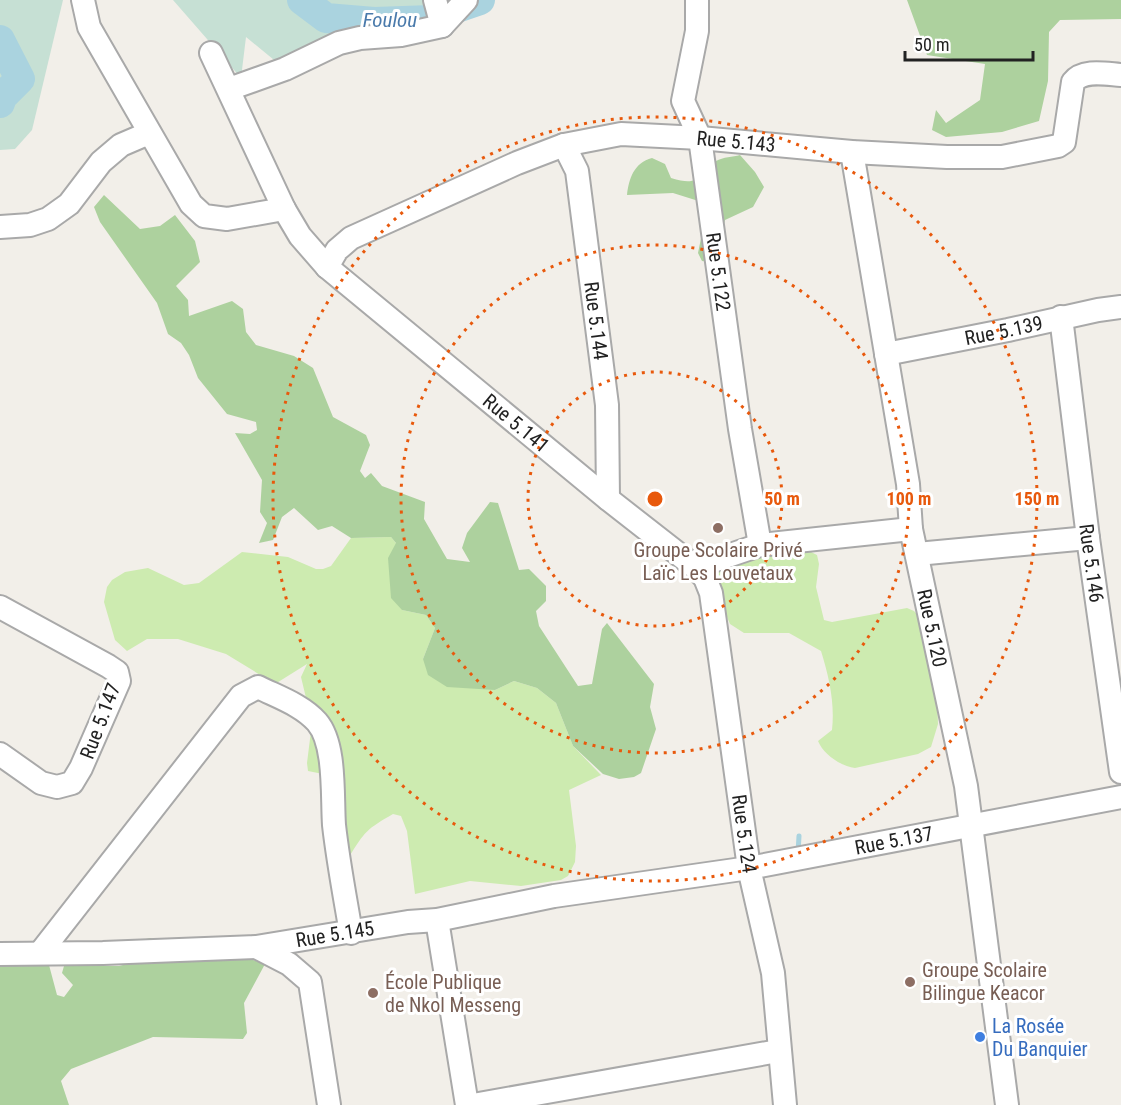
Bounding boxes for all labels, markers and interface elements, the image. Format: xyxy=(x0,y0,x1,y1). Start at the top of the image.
water label: Foulou xyxy=(363,8,417,32)
scale bar xyxy=(905,24,1032,62)
text: 50 m xyxy=(914,34,949,55)
street label: Rue 5.143 xyxy=(696,126,777,157)
street label: Rue 5.122 xyxy=(701,231,736,313)
street label: Rue 5.144 xyxy=(579,280,613,362)
street label: Rue 5.139 xyxy=(963,311,1045,350)
street label: Rue 5.141 xyxy=(478,389,554,458)
text: 50 m xyxy=(764,488,800,509)
text: 100 m xyxy=(887,488,931,509)
text: 150 m xyxy=(1015,488,1059,509)
centre of rings xyxy=(645,489,665,509)
marker: Groupe Scolaire Privé Laïc Les Louvetaux xyxy=(711,521,725,535)
street label: Rue 5.146 xyxy=(1074,522,1109,604)
place label: Groupe Scolaire Privé Laïc Les Louvetaux xyxy=(633,538,803,585)
street label: Rue 5.120 xyxy=(912,587,952,669)
street label: Rue 5.147 xyxy=(75,680,125,762)
street label: Rue 5.124 xyxy=(727,793,762,875)
street label: Rue 5.137 xyxy=(853,821,935,860)
street label: Rue 5.145 xyxy=(294,916,376,952)
place label: Groupe Scolaire Bilingue Keacor xyxy=(922,958,1047,1005)
place label: École Publique de Nkol Messeng xyxy=(385,970,521,1017)
marker: Groupe Scolaire Bilingue Keacor xyxy=(903,975,917,989)
marker: École Publique de Nkol Messeng xyxy=(366,986,380,1000)
place label: La Rosée Du Banquier xyxy=(992,1014,1088,1061)
marker: La Rosée Du Banquier xyxy=(973,1030,987,1044)

